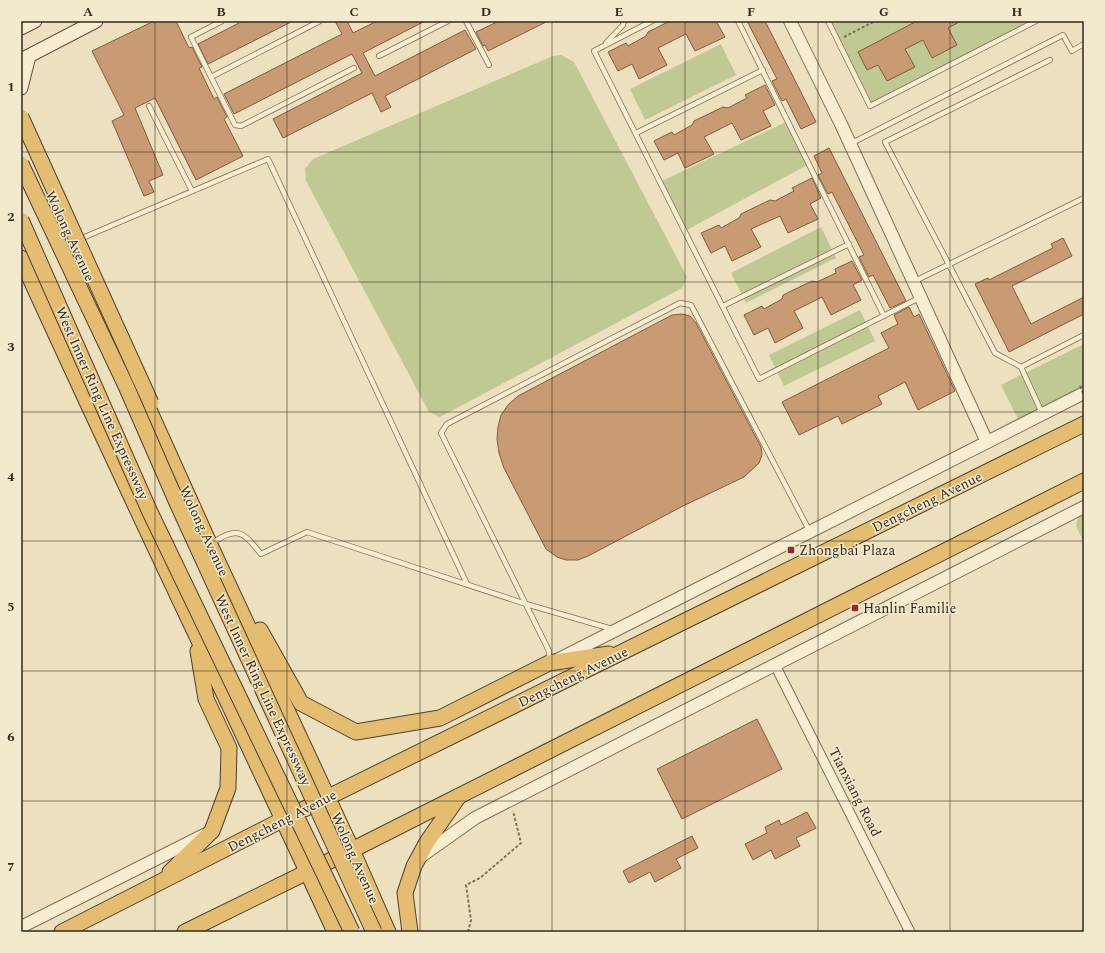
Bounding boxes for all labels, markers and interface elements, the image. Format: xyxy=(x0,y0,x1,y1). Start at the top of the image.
text: A xyxy=(83,2,93,22)
text: B xyxy=(216,2,226,22)
text: C xyxy=(349,2,359,22)
text: D xyxy=(481,2,491,22)
text: E xyxy=(615,2,624,22)
text: F xyxy=(747,2,755,22)
text: G xyxy=(879,2,889,22)
text: H xyxy=(1012,2,1023,22)
text: 1 xyxy=(7,77,15,97)
street label: Wolong Avenue xyxy=(40,187,100,285)
text: 2 xyxy=(7,207,15,227)
street label: West Inner Ring Line Expressway xyxy=(50,303,155,504)
text: 3 xyxy=(7,337,15,357)
street label: Dengcheng Avenue xyxy=(868,466,986,538)
text: 4 xyxy=(7,467,15,487)
street label: Wolong Avenue xyxy=(174,482,234,580)
place label: Zhongbai Plaza xyxy=(799,540,896,561)
marker: Zhongbai Plaza xyxy=(786,545,796,555)
street label: West Inner Ring Line Expressway xyxy=(209,591,317,790)
text: 5 xyxy=(7,597,15,617)
place label: Hanlin Familie xyxy=(863,598,956,619)
marker: Hanlin Familie xyxy=(850,603,860,613)
street label: Dengcheng Avenue xyxy=(514,641,632,713)
text: 6 xyxy=(7,727,15,747)
street label: Tianxiang Road xyxy=(823,744,887,840)
street label: Dengcheng Avenue xyxy=(224,784,341,858)
street label: Wolong Avenue xyxy=(325,809,385,907)
text: 7 xyxy=(7,857,15,877)

